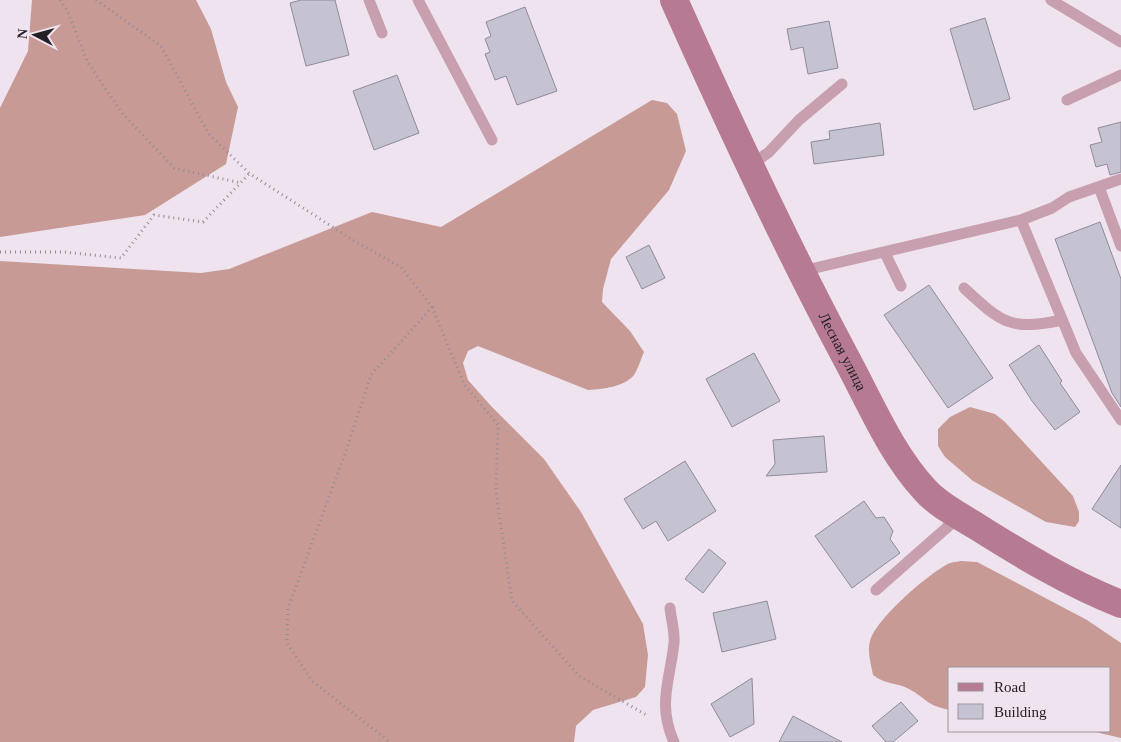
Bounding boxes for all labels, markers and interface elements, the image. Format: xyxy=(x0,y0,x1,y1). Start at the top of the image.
north arrow xyxy=(10,10,60,60)
text: N xyxy=(15,28,31,40)
street label: Лесная улица xyxy=(815,310,870,394)
legend xyxy=(948,667,1111,732)
text: Road xyxy=(994,679,1026,695)
text: Building xyxy=(994,704,1047,720)

